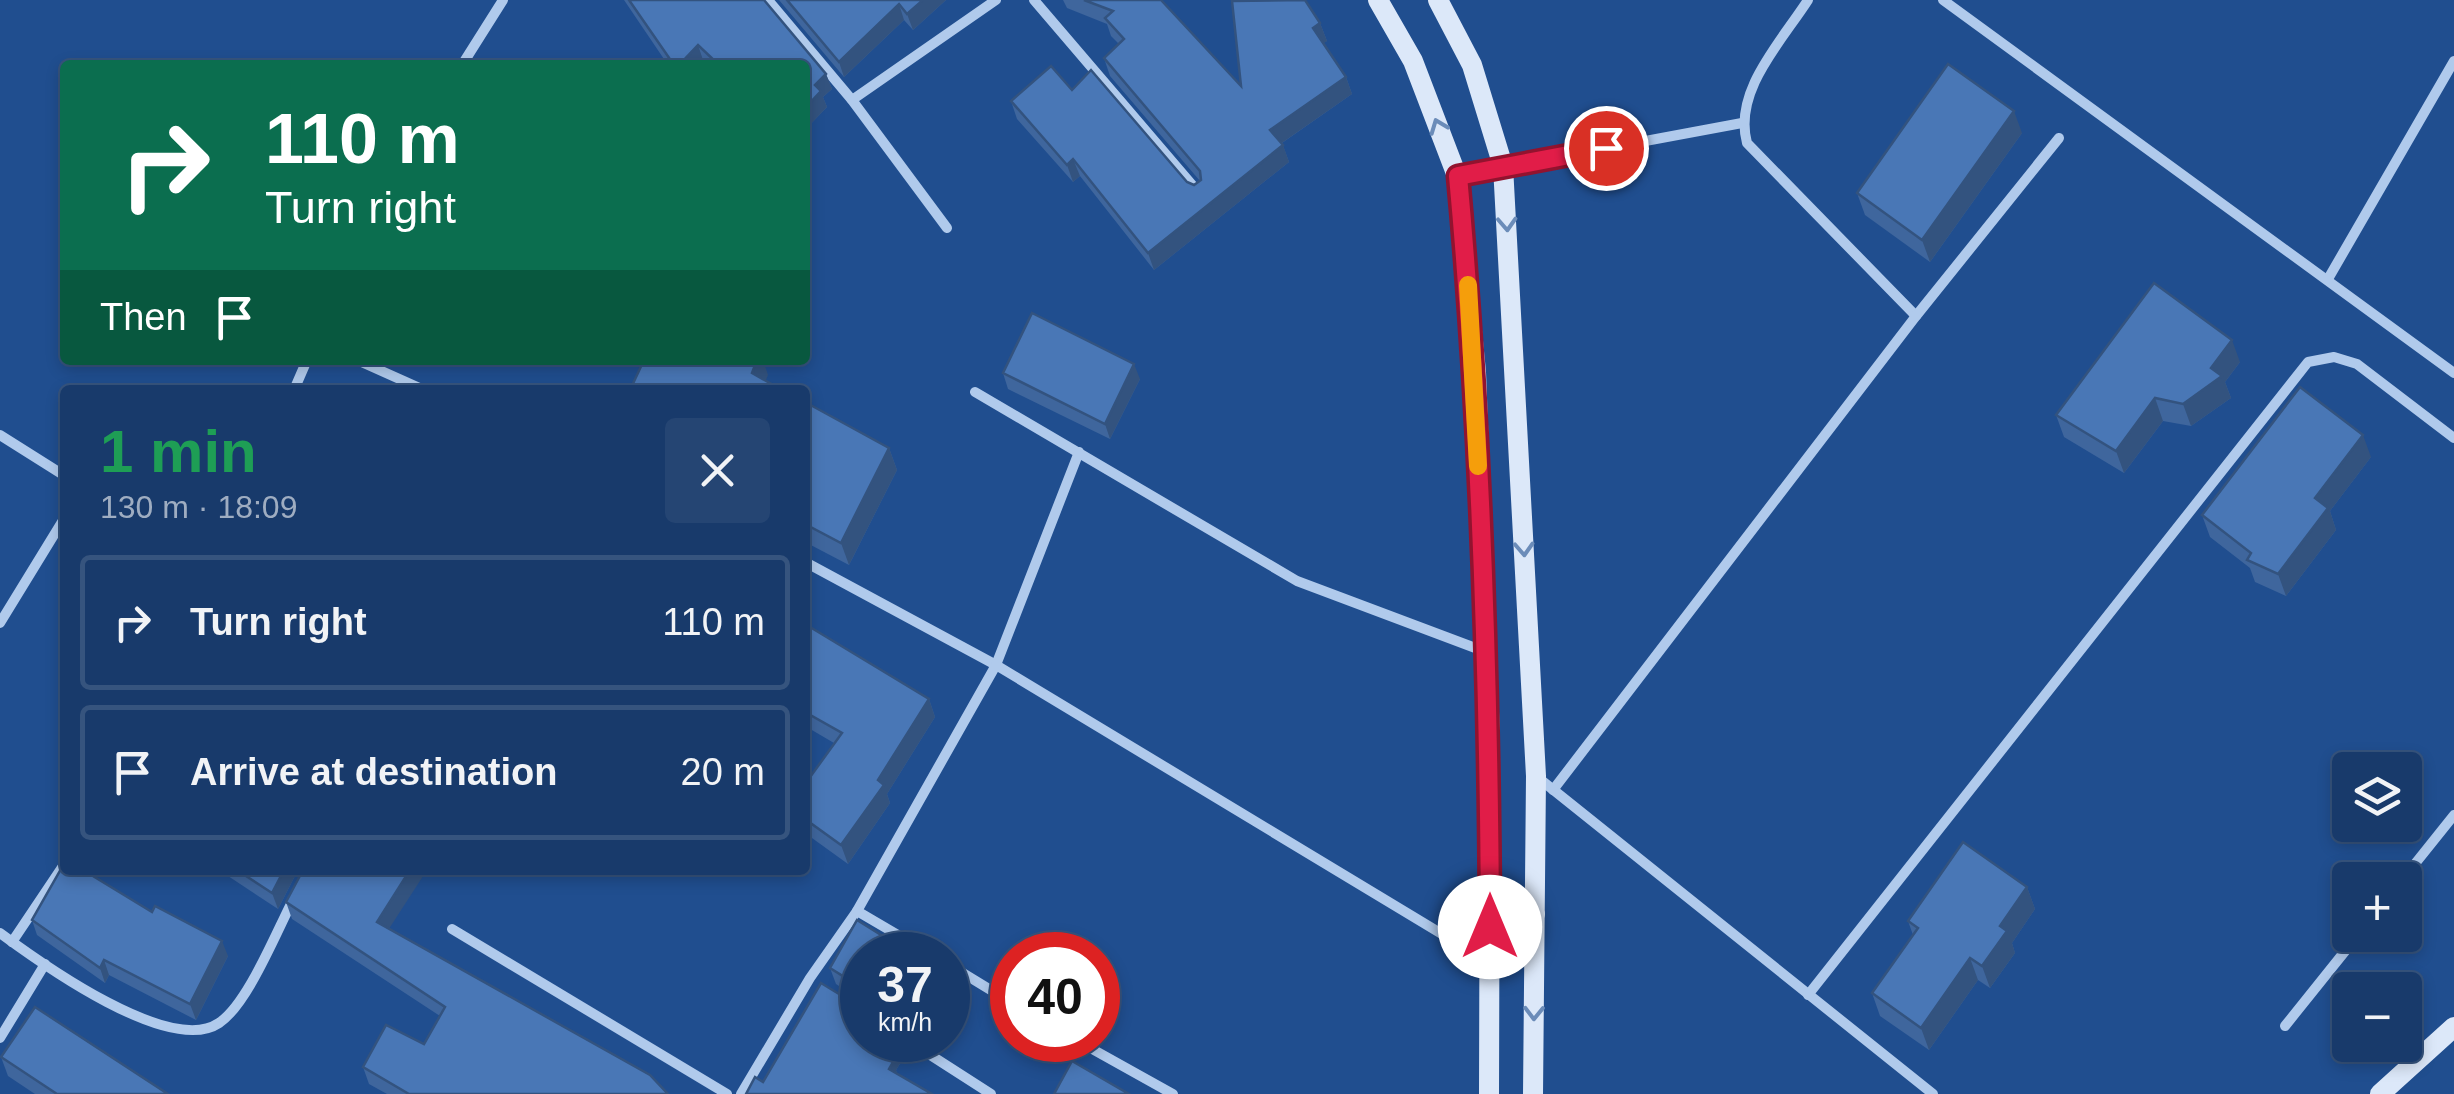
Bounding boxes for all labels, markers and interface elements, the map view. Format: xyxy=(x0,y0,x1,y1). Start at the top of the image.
icon: right xyxy=(100,100,230,230)
text: 110 m xyxy=(265,100,460,178)
pin xyxy=(1564,106,1649,191)
one-way arrow xyxy=(1429,119,1450,136)
icon: arrive xyxy=(1579,121,1634,176)
text: Turn right xyxy=(265,182,456,233)
one-way arrow xyxy=(1496,217,1517,233)
icon: arrive xyxy=(207,290,262,345)
text: Then xyxy=(100,296,187,338)
text: 1 min xyxy=(100,418,257,485)
button: close xyxy=(665,418,770,523)
text: 130 m · 18:09 xyxy=(100,489,297,525)
one-way arrow xyxy=(1513,541,1534,557)
icon: right xyxy=(105,595,160,650)
text: Turn right xyxy=(190,601,367,643)
text: 110 m xyxy=(662,601,765,643)
icon: arrive xyxy=(105,745,160,800)
text: Arrive at destination xyxy=(190,751,557,793)
text: 20 m xyxy=(681,751,765,793)
map controls xyxy=(2332,752,2422,1062)
button: layers xyxy=(2332,752,2422,842)
button: + xyxy=(2332,862,2422,952)
position arrow xyxy=(1438,875,1542,979)
speed limit sign: 40 xyxy=(990,932,1120,1062)
text: 37 xyxy=(877,957,933,1013)
button: − xyxy=(2332,972,2422,1062)
one-way arrow xyxy=(1523,1006,1545,1022)
text: km/h xyxy=(878,1008,932,1036)

